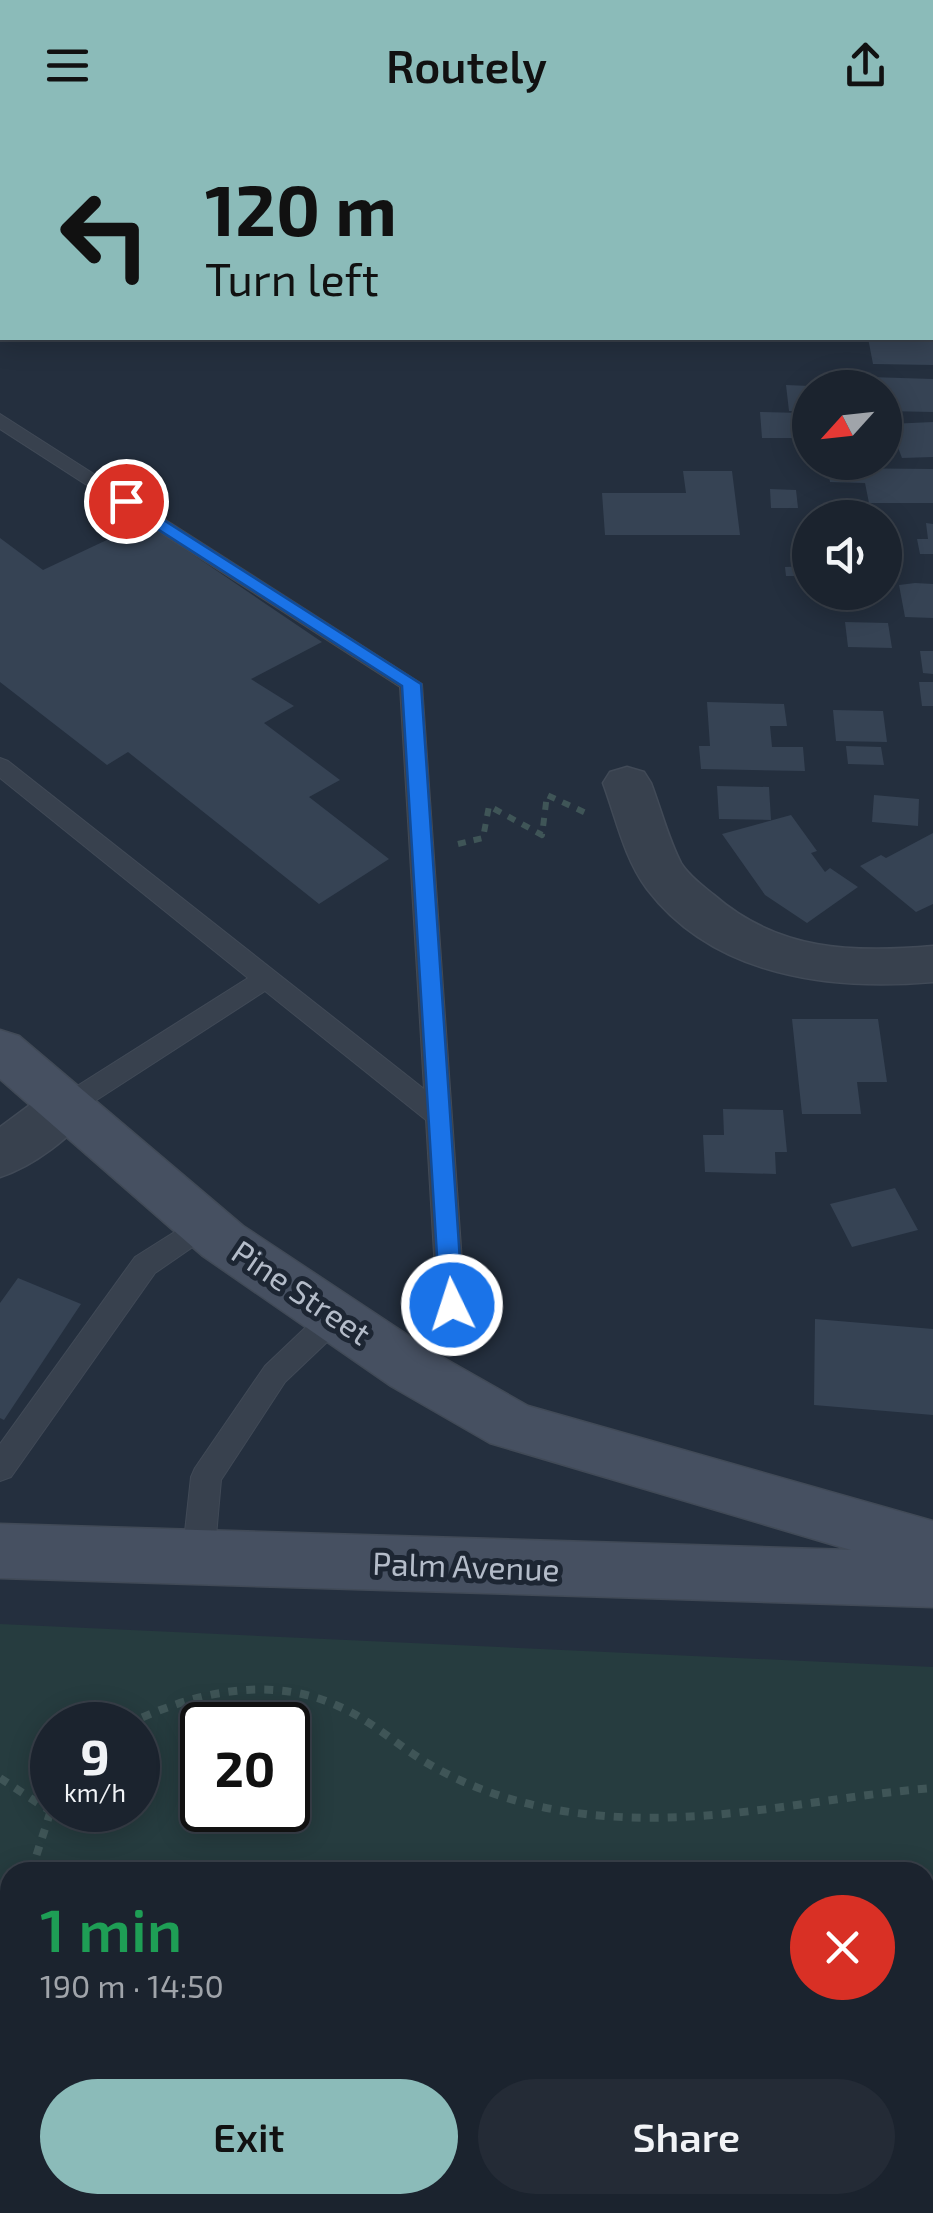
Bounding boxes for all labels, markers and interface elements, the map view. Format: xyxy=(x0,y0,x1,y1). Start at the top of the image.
icon: menu xyxy=(40,38,95,93)
text: Routely xyxy=(386,38,547,92)
icon: share xyxy=(838,38,893,93)
text: 120 m xyxy=(205,166,397,250)
icon: left xyxy=(40,170,170,300)
text: Turn left xyxy=(205,251,379,305)
north arrow xyxy=(792,370,902,480)
map controls xyxy=(792,370,902,610)
pin xyxy=(84,459,169,544)
icon: arrive xyxy=(99,474,154,529)
button: sound xyxy=(792,500,902,610)
street label: Pine Street xyxy=(226,1231,379,1351)
position arrow xyxy=(400,1253,504,1357)
street label: Palm Avenue xyxy=(372,1543,560,1587)
speed limit sign: 20 xyxy=(180,1702,310,1832)
text: 9 xyxy=(80,1725,110,1785)
text: km/h xyxy=(64,1777,126,1807)
text: 1 min xyxy=(40,1892,182,1964)
button: close xyxy=(790,1895,895,2000)
text: 190 m · 14:50 xyxy=(40,1966,224,2004)
button: Exit xyxy=(40,2079,458,2194)
button: Share xyxy=(478,2079,895,2194)

